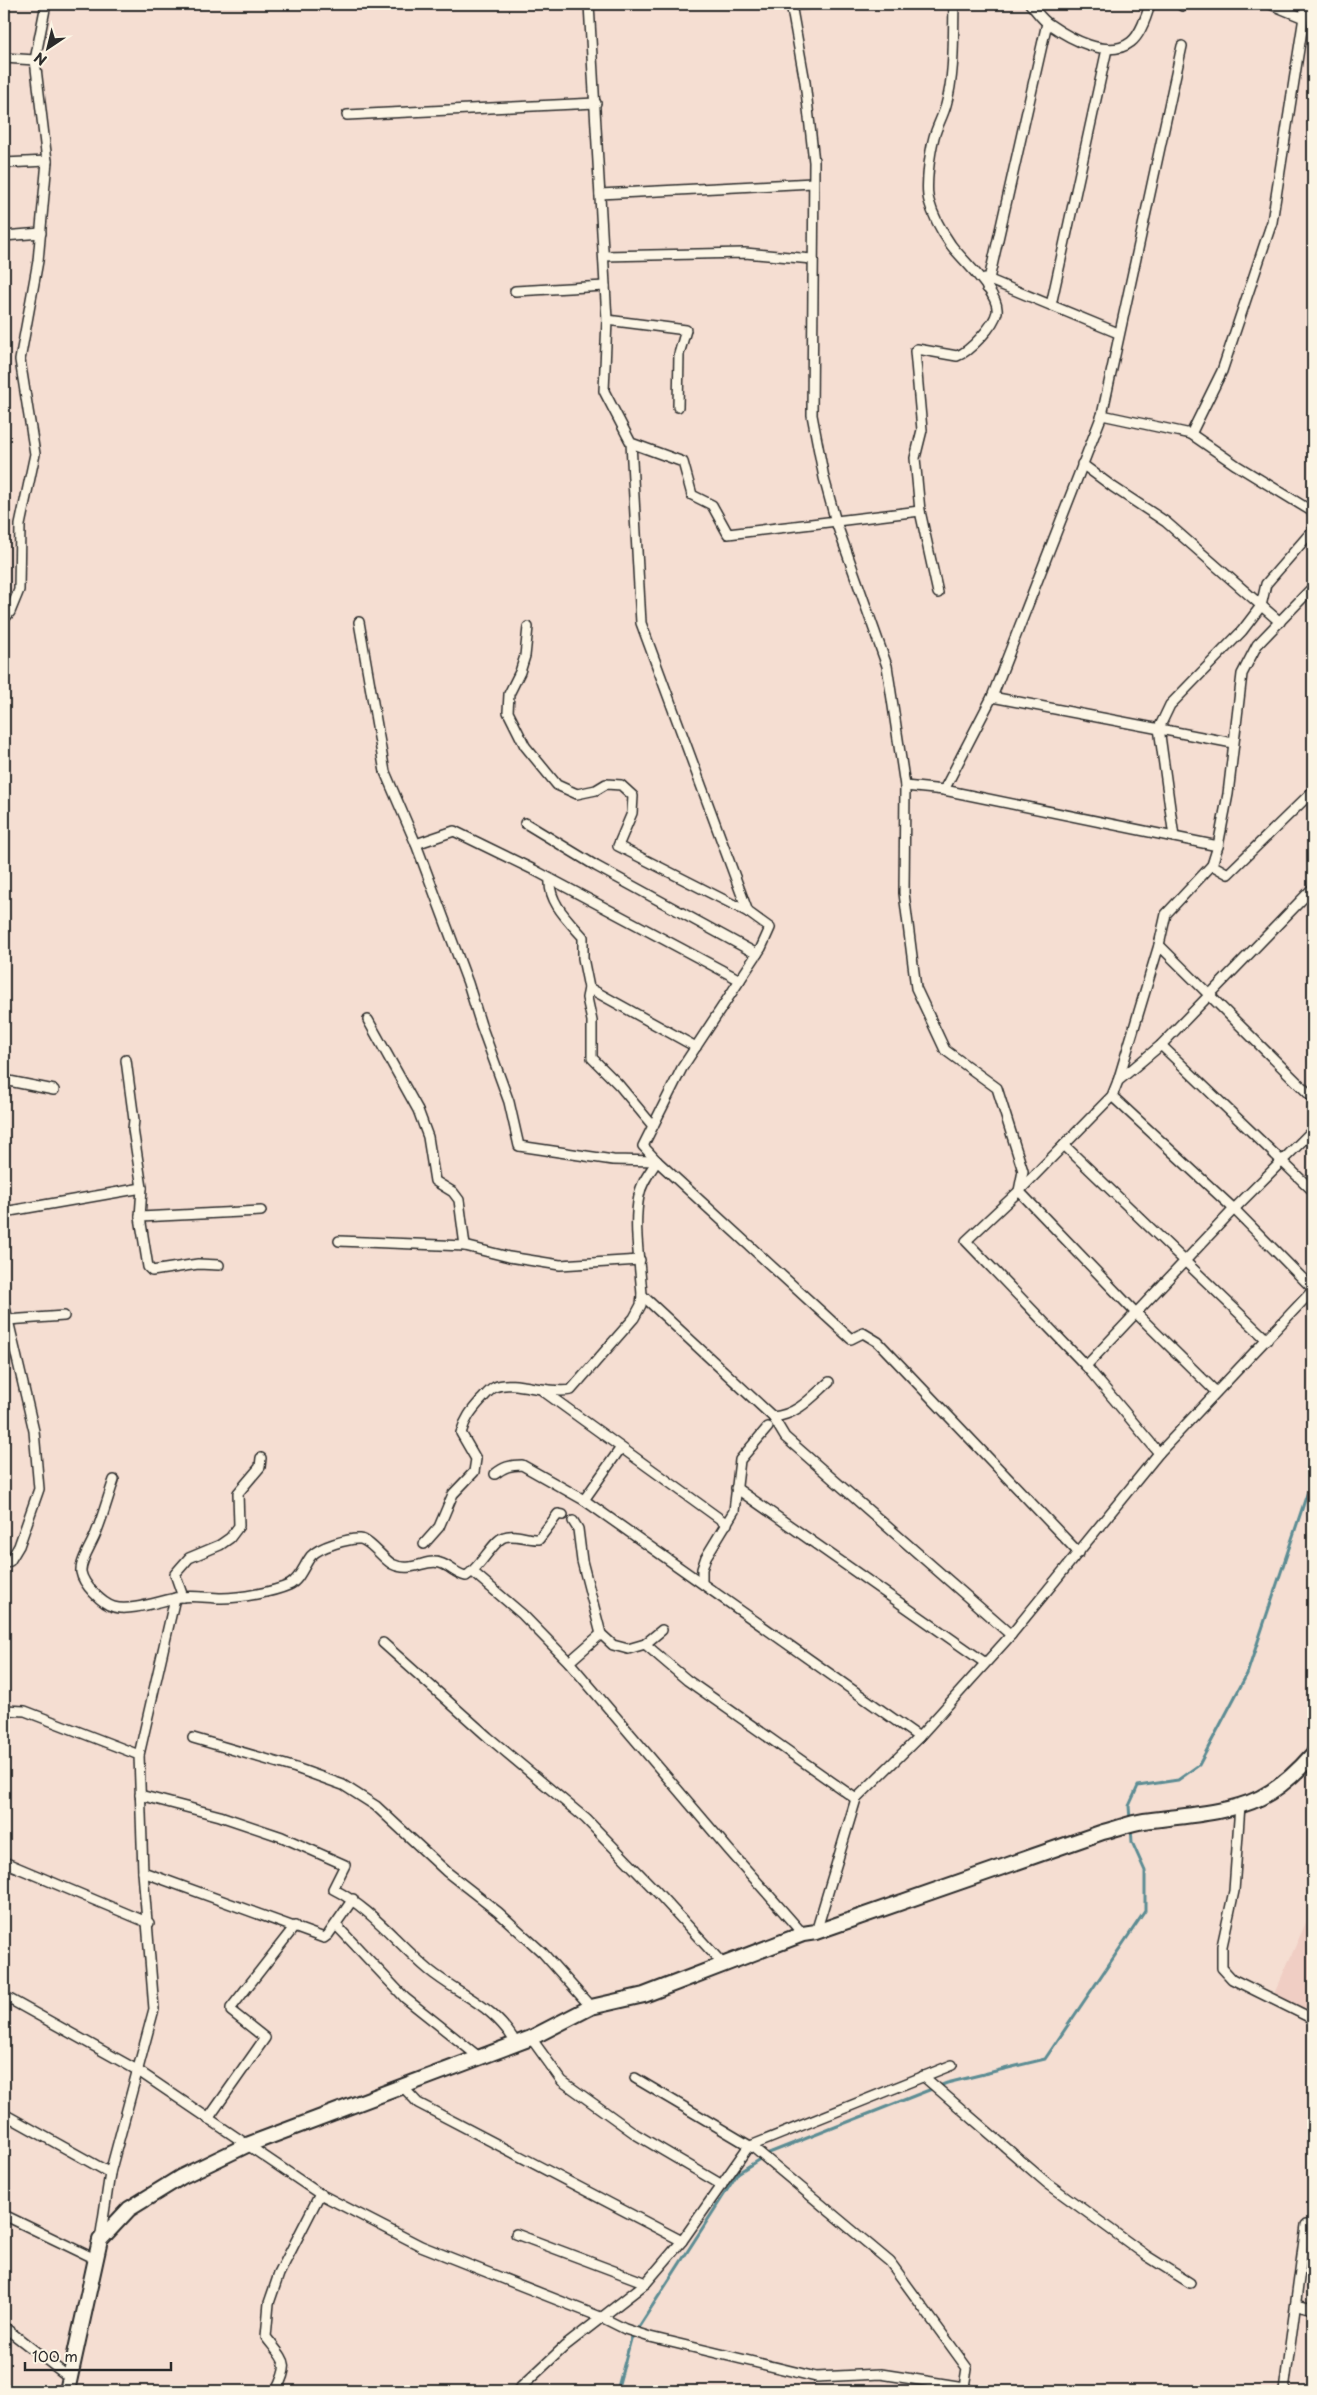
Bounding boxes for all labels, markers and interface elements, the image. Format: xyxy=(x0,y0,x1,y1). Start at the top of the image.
north arrow xyxy=(22,22,72,72)
text: N xyxy=(30,47,51,71)
scale bar xyxy=(25,2340,171,2372)
text: 100 m xyxy=(32,2344,78,2367)

